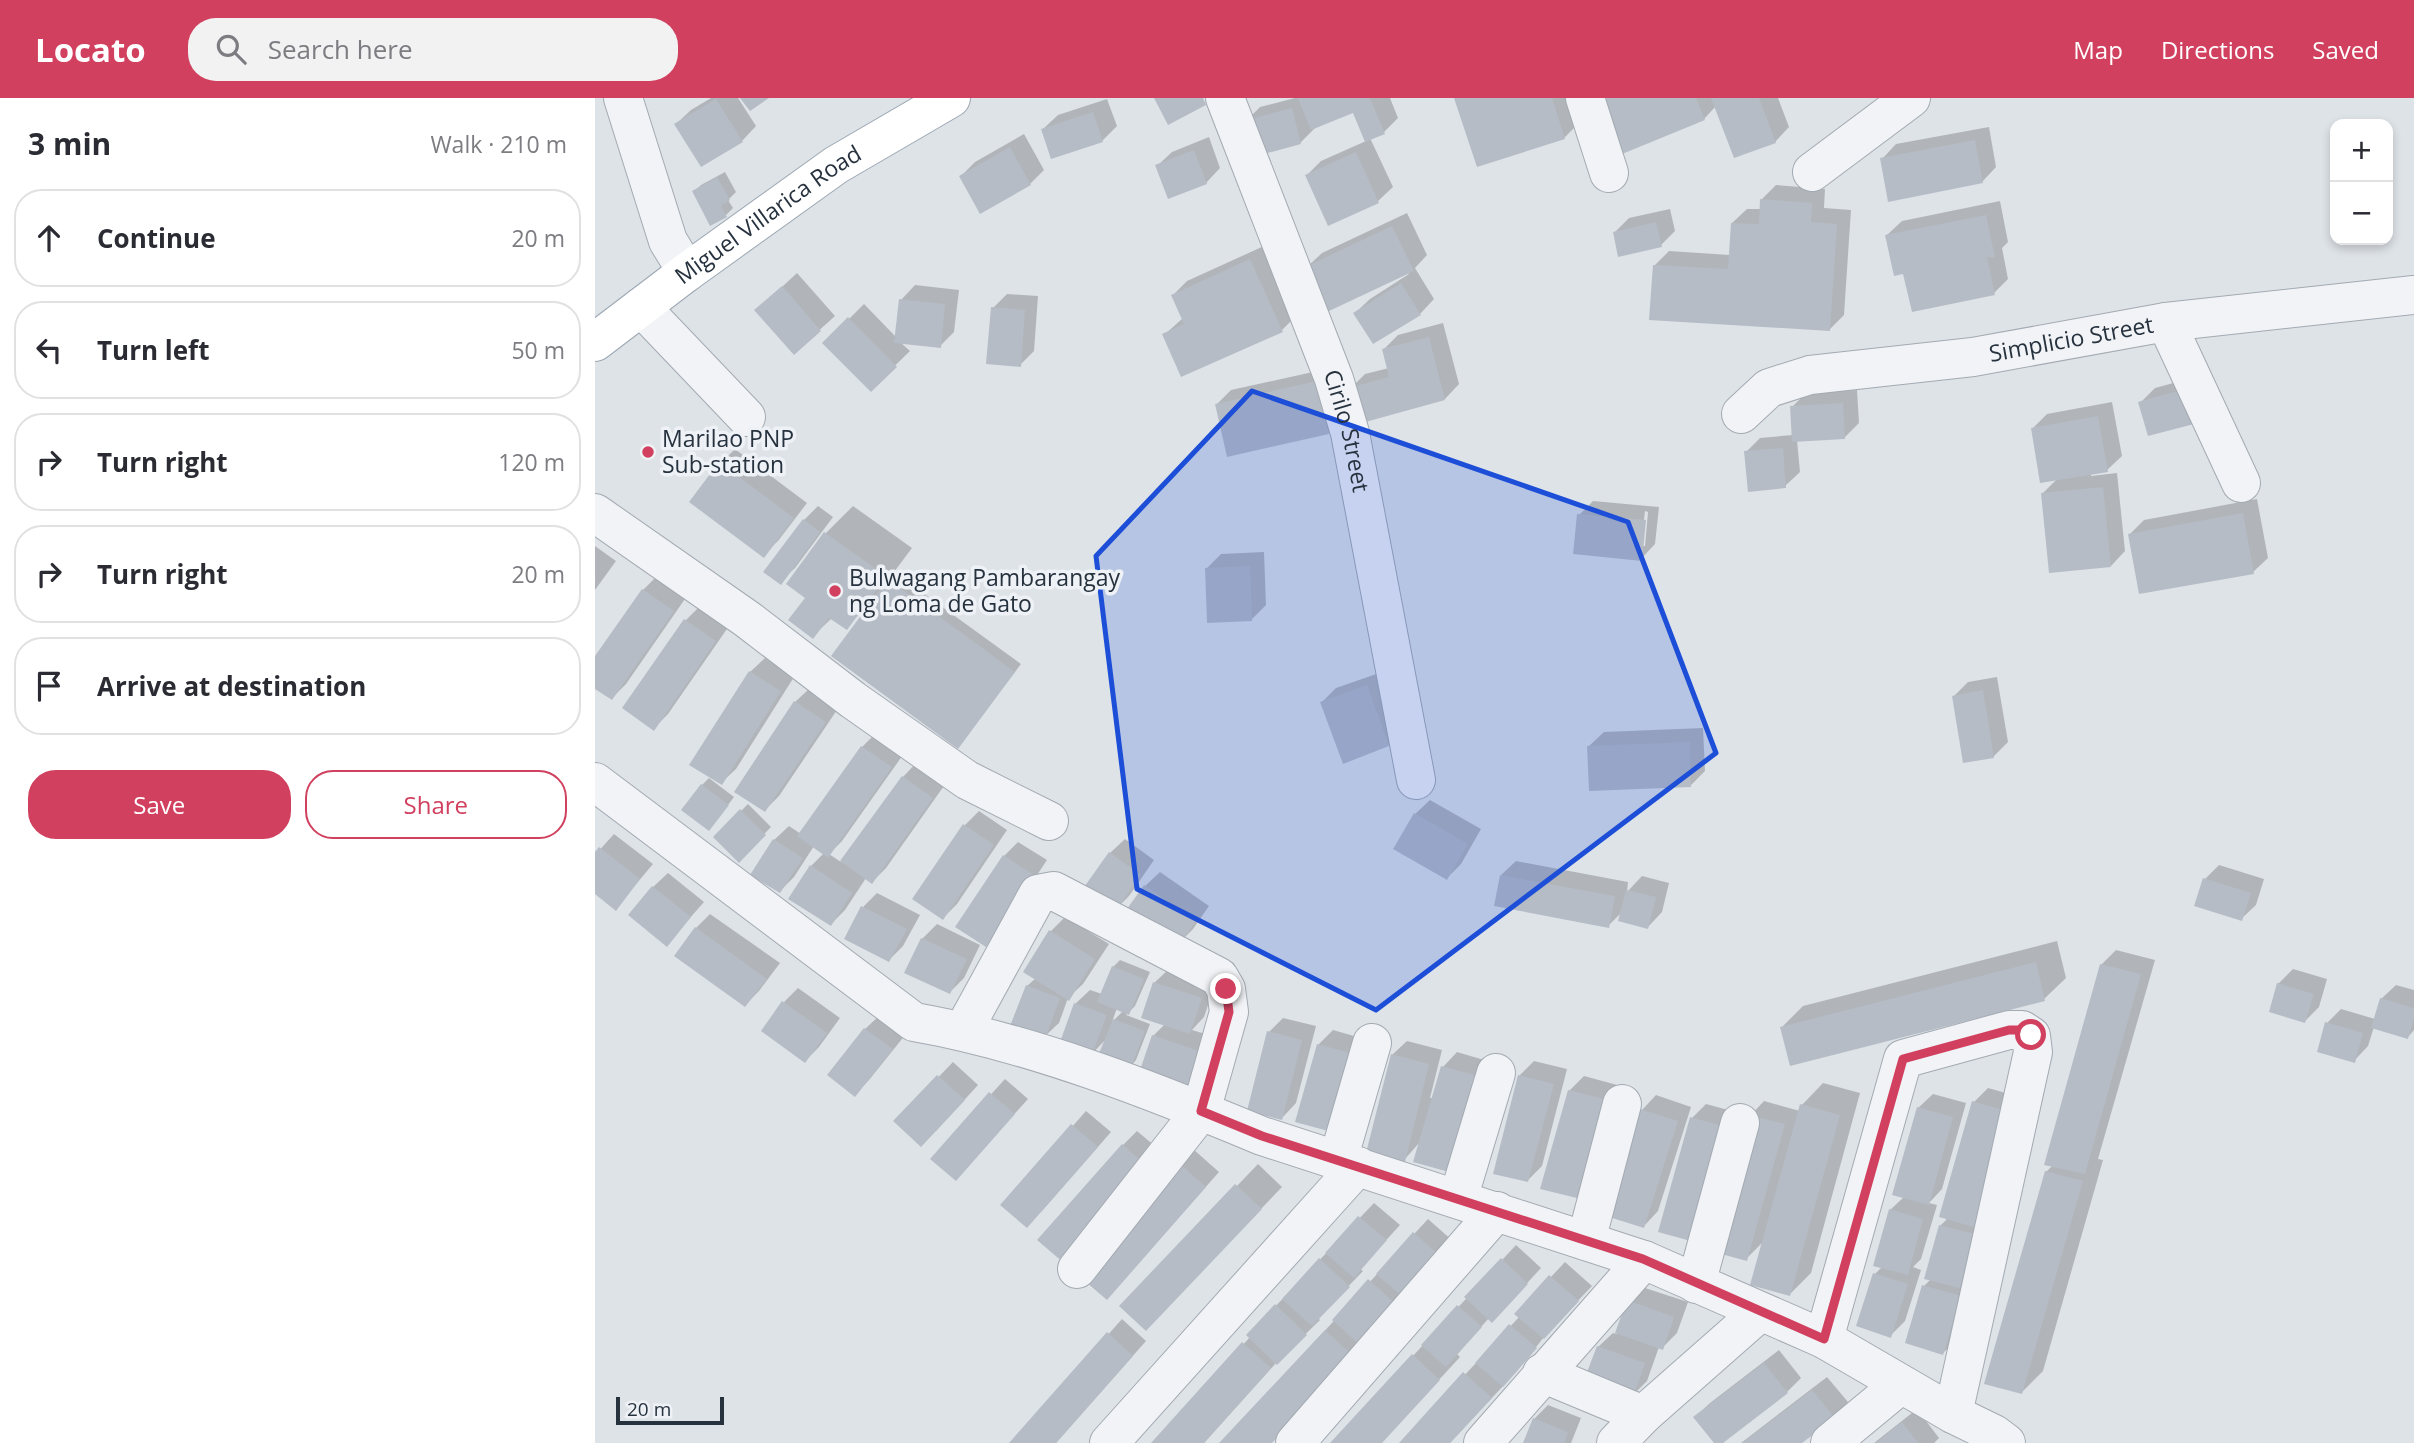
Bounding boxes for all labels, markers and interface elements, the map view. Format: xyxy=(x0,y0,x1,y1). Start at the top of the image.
search box xyxy=(188,18,678,81)
text: Locato xyxy=(35,27,146,72)
icon: search xyxy=(212,30,250,68)
text: Search here xyxy=(268,31,413,67)
text: Map xyxy=(2073,33,2123,66)
text: Directions xyxy=(2161,33,2274,66)
text: Saved xyxy=(2312,33,2379,66)
map controls xyxy=(2330,119,2393,245)
button: + xyxy=(2330,119,2393,182)
text: 3 min xyxy=(28,123,111,164)
text: Walk · 210 m xyxy=(430,128,567,160)
street label: Miguel Villarica Road xyxy=(668,137,867,291)
button: − xyxy=(2330,182,2393,245)
icon: ahead xyxy=(30,219,68,257)
text: Continue xyxy=(97,220,216,256)
text: 20 m xyxy=(511,222,565,254)
street label: Simplicio Street xyxy=(1986,308,2156,369)
icon: left xyxy=(30,331,68,369)
text: Turn left xyxy=(97,332,209,368)
text: 50 m xyxy=(511,334,565,366)
street label: Cirilo Street xyxy=(1317,364,1378,495)
place label: Marilao PNP Sub-station xyxy=(662,422,794,480)
icon: right xyxy=(30,443,68,481)
text: Turn right xyxy=(97,444,228,480)
marker: Marilao PNP Sub-station xyxy=(640,444,656,460)
text: 120 m xyxy=(498,446,565,478)
icon: right xyxy=(30,555,68,593)
text: Turn right xyxy=(97,556,228,592)
text: 20 m xyxy=(511,558,565,590)
place label: Bulwagang Pambarangay ng Loma de Gato xyxy=(849,561,1121,619)
marker: Bulwagang Pambarangay ng Loma de Gato xyxy=(827,583,843,599)
icon: arrive xyxy=(30,667,68,705)
text: Arrive at destination xyxy=(97,668,366,704)
button: Save xyxy=(28,770,291,839)
button: Share xyxy=(305,770,567,839)
route end xyxy=(1210,973,1241,1004)
route start xyxy=(2015,1019,2046,1050)
scale bar xyxy=(616,1394,725,1426)
text: 20 m xyxy=(627,1396,671,1422)

